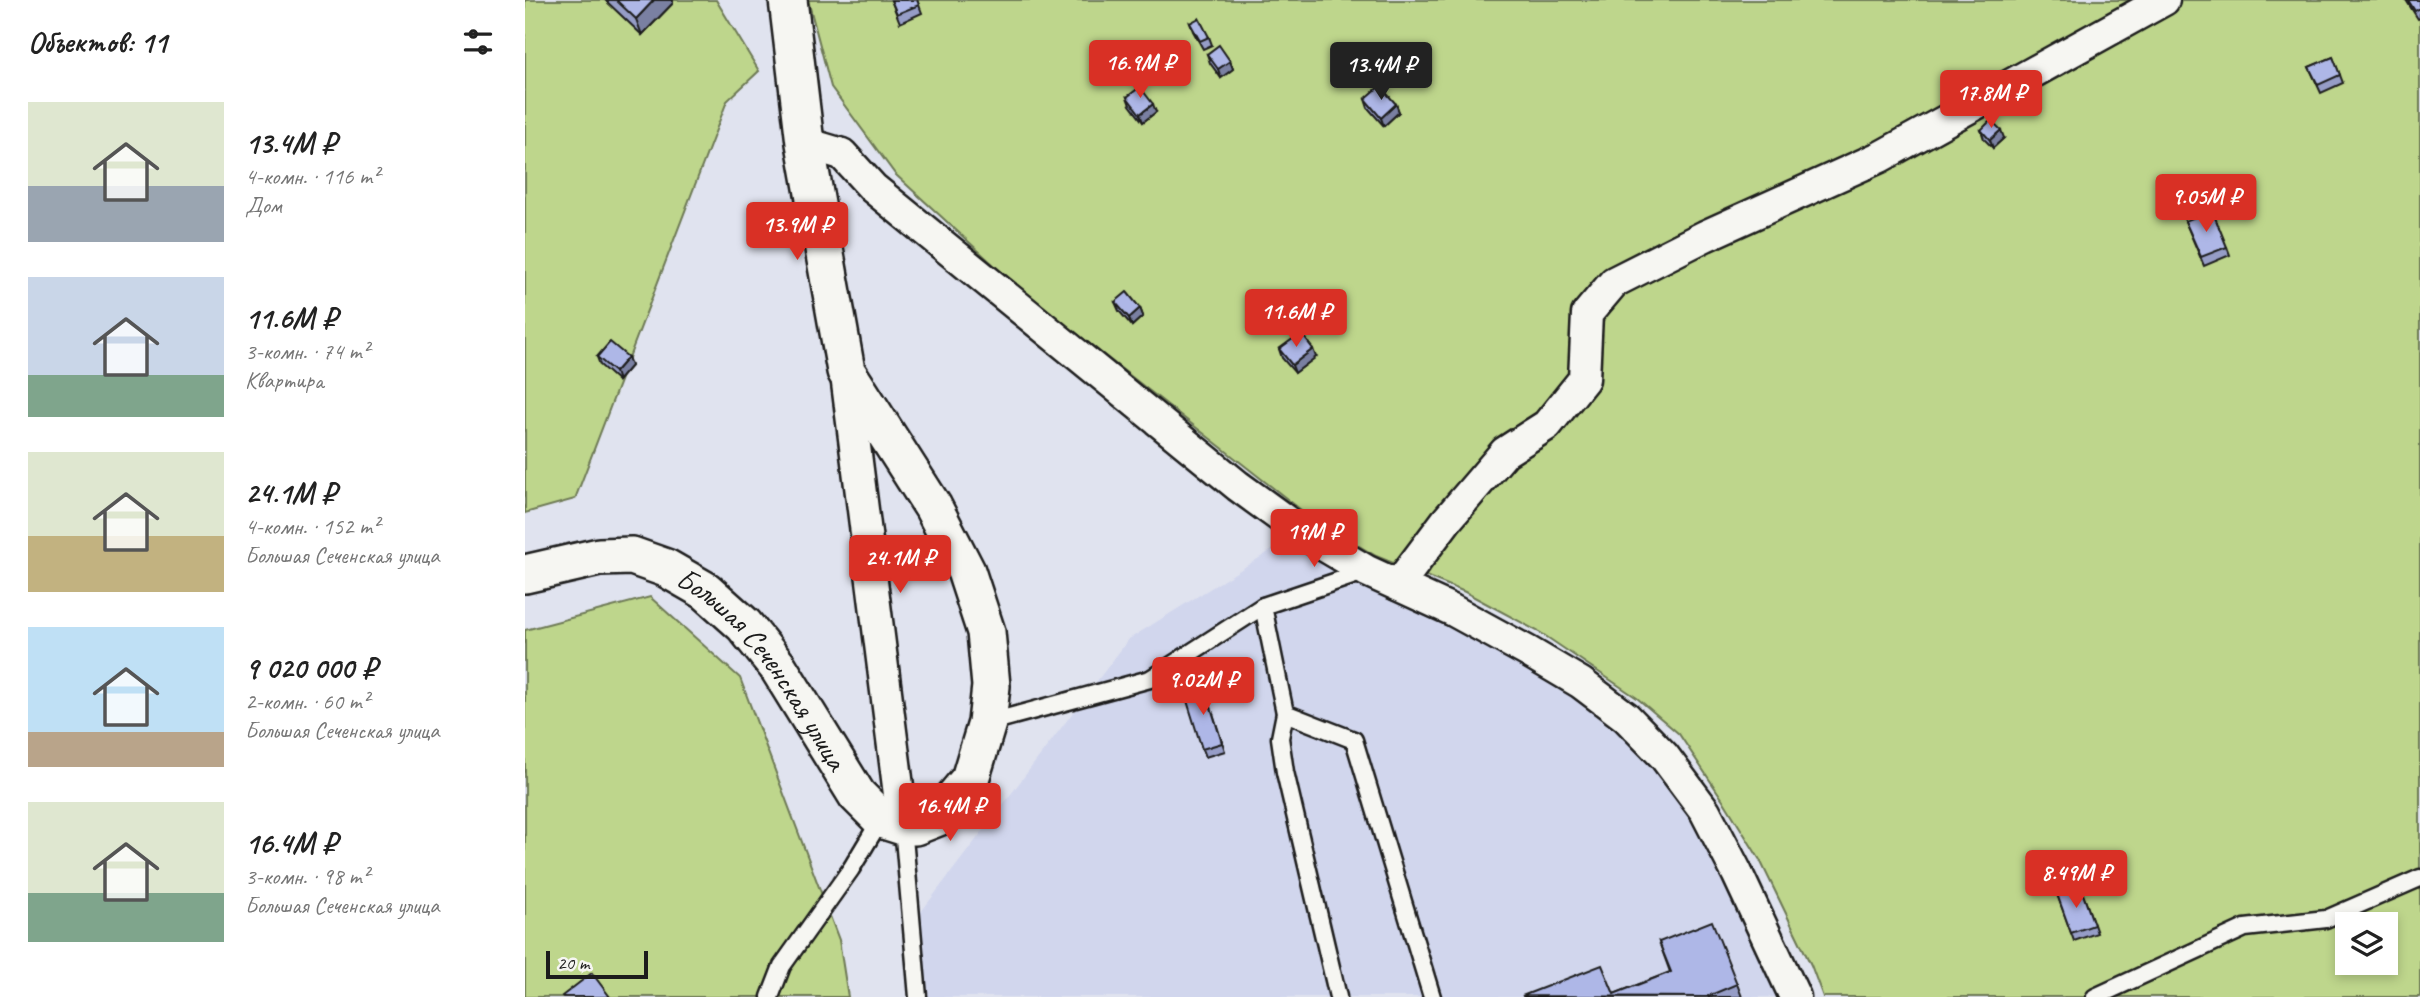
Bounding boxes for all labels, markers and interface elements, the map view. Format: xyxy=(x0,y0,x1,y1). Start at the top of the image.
text: Объектов: 11 xyxy=(28,23,167,61)
icon: filters xyxy=(459,23,497,61)
pin: 16.9M ₽ xyxy=(1075,41,1205,100)
pin: 13.4M ₽ xyxy=(1316,42,1446,102)
text: 16.9M ₽ xyxy=(1105,48,1175,77)
text: 13.4M ₽ xyxy=(1346,50,1416,79)
pin: 17.8M ₽ xyxy=(1926,71,2056,130)
text: 17.8M ₽ xyxy=(1956,78,2026,107)
text: 13.4M ₽ xyxy=(245,124,336,162)
icon: home xyxy=(84,130,168,214)
text: 4-комн. · 116 m² xyxy=(245,162,379,191)
pin: 9.05M ₽ xyxy=(2141,174,2271,234)
text: 9.05M ₽ xyxy=(2171,182,2241,211)
text: Дом xyxy=(245,191,282,220)
pin: 13.9M ₽ xyxy=(732,202,862,262)
text: 13.9M ₽ xyxy=(762,210,832,239)
pin: 11.6M ₽ xyxy=(1231,290,1361,349)
text: 11.6M ₽ xyxy=(1261,297,1331,326)
text: 11.6M ₽ xyxy=(245,299,337,337)
icon: home xyxy=(84,305,168,389)
text: 3-комн. · 74 m² xyxy=(245,337,369,366)
text: Квартира xyxy=(245,366,323,395)
text: 24.1M ₽ xyxy=(245,474,336,512)
icon: home xyxy=(84,480,168,564)
pin: 19M ₽ xyxy=(1265,510,1363,569)
text: 4-комн. · 152 m² xyxy=(245,512,379,541)
text: 19M ₽ xyxy=(1287,517,1341,546)
pin: 24.1M ₽ xyxy=(835,536,965,595)
text: Большая Сеченская улица xyxy=(245,541,439,570)
text: 24.1M ₽ xyxy=(865,543,935,572)
street label: Большая Сеченская улица xyxy=(670,559,857,779)
text: 9 020 000 ₽ xyxy=(245,649,376,687)
icon: home xyxy=(84,655,168,739)
pin: 9.02M ₽ xyxy=(1138,658,1268,717)
text: 9.02M ₽ xyxy=(1168,665,1238,694)
text: 2-комн. · 60 m² xyxy=(245,687,369,716)
text: Большая Сеченская улица xyxy=(245,716,439,745)
pin: 16.4M ₽ xyxy=(885,784,1015,843)
text: 16.4M ₽ xyxy=(915,791,985,820)
text: 16.4M ₽ xyxy=(245,824,337,862)
icon: home xyxy=(84,830,168,914)
pin: 8.49M ₽ xyxy=(2011,850,2141,910)
text: 8.49M ₽ xyxy=(2041,858,2111,887)
text: 3-комн. · 98 m² xyxy=(245,862,369,891)
text: Большая Сеченская улица xyxy=(245,891,439,920)
map controls xyxy=(2335,912,2398,975)
button: layers xyxy=(2335,912,2398,975)
scale bar xyxy=(546,948,647,980)
text: 20 m xyxy=(557,951,589,975)

